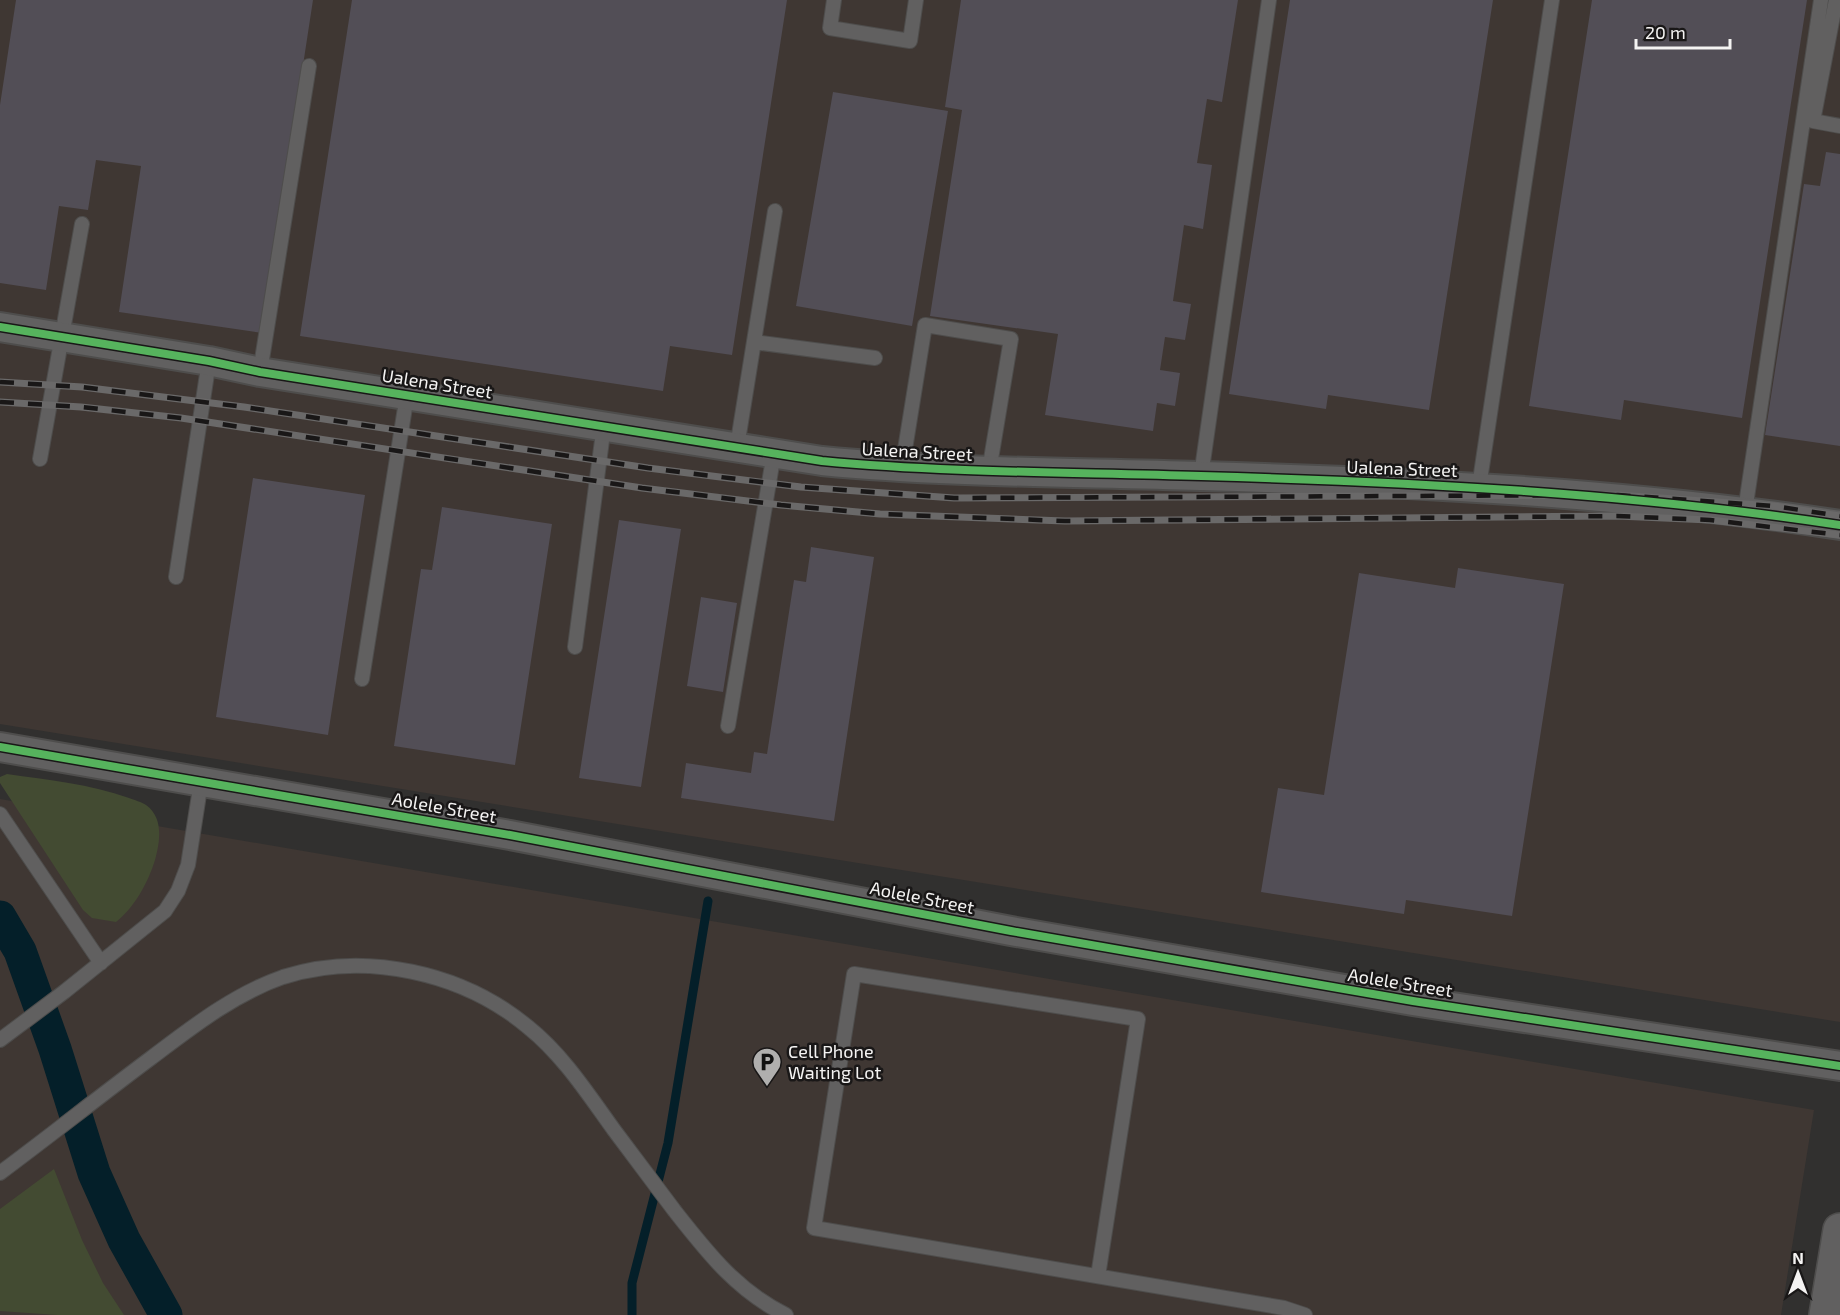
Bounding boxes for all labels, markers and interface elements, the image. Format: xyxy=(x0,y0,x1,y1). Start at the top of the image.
scale bar xyxy=(1636,12,1730,50)
text: 20 m xyxy=(1645,21,1686,43)
street label: Ualena Street xyxy=(380,363,494,403)
street label: Ualena Street xyxy=(861,437,973,465)
street label: Ualena Street xyxy=(1346,455,1458,481)
street label: Aolele Street xyxy=(390,787,498,827)
street label: Aolele Street xyxy=(868,876,976,918)
street label: Aolele Street xyxy=(1346,963,1454,1001)
place label: Cell Phone Waiting Lot xyxy=(788,1040,881,1083)
parking icon: Cell Phone Waiting Lot xyxy=(751,1046,783,1088)
north arrow xyxy=(1768,1243,1828,1303)
text: N xyxy=(1792,1248,1804,1267)

